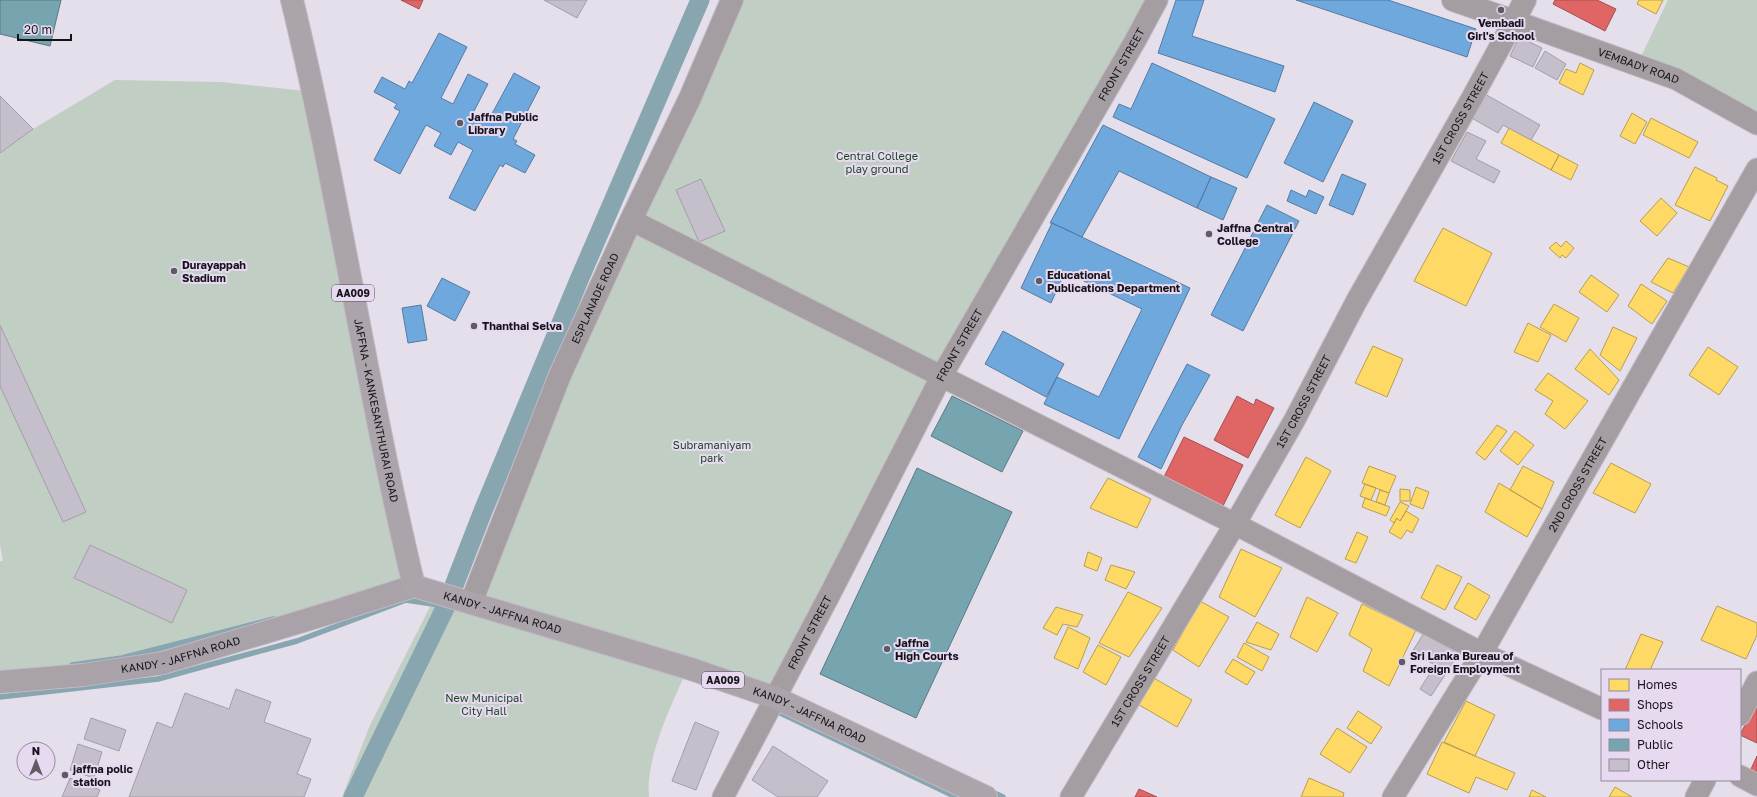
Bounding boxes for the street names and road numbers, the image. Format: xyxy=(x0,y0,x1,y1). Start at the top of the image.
street label: FRONT STREET xyxy=(1095,25,1147,103)
street label: VEMBADY ROAD xyxy=(1596,45,1682,86)
street label: 1ST CROSS STREET xyxy=(1429,69,1491,166)
street label: ESPLANADE ROAD xyxy=(568,251,621,346)
road number: AA009 xyxy=(332,285,374,301)
street label: FRONT STREET xyxy=(933,306,985,383)
street label: JAFFNA - KANKESANTHURAI ROAD xyxy=(352,317,402,504)
street label: 1ST CROSS STREET xyxy=(1273,352,1333,450)
street label: 2ND CROSS STREET xyxy=(1545,435,1609,534)
street label: KANDY - JAFFNA ROAD xyxy=(442,588,564,636)
street label: FRONT STREET xyxy=(784,593,834,671)
street label: KANDY - JAFFNA ROAD xyxy=(120,633,242,675)
street label: 1ST CROSS STREET xyxy=(1108,633,1172,729)
road number: AA009 xyxy=(702,672,744,688)
street label: KANDY - JAFFNA ROAD xyxy=(751,684,869,746)

